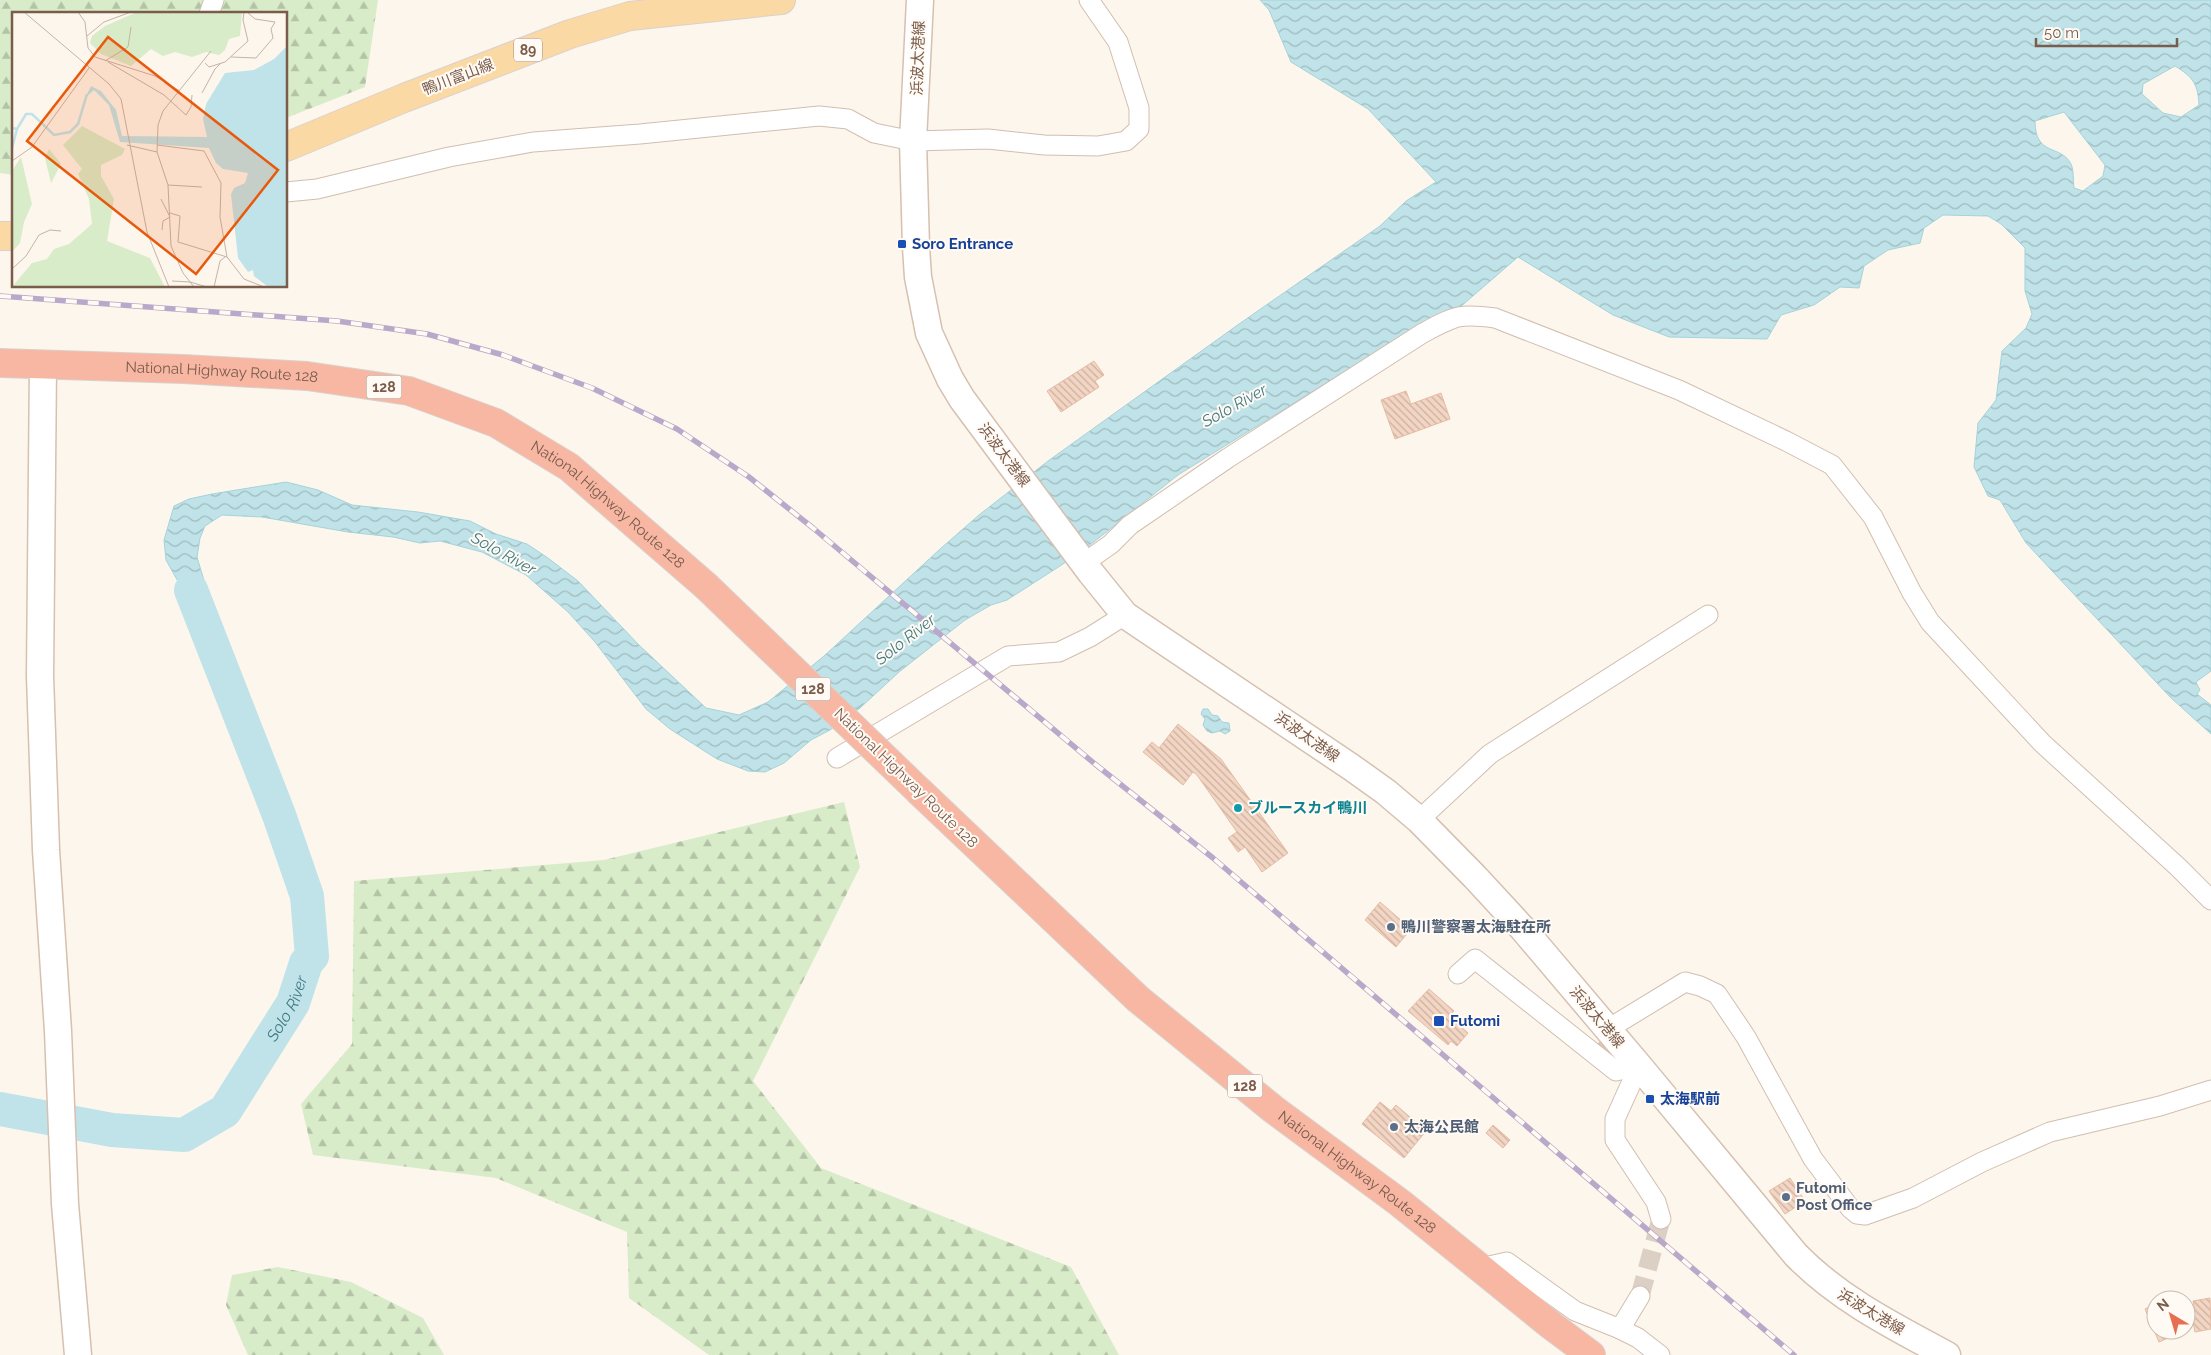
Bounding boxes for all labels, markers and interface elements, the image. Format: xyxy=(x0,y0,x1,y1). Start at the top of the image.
inset map xyxy=(12,12,288,288)
scale bar xyxy=(2036,15,2177,47)
street label: 浜波太港線 xyxy=(908,20,928,96)
text: 50 m xyxy=(2044,24,2079,42)
road number: 89 xyxy=(514,38,542,62)
street label: 鴨川富山線 xyxy=(420,55,496,99)
place label: Soro Entrance xyxy=(912,235,1013,253)
marker: Soro Entrance xyxy=(896,238,908,250)
street label: National Highway Route 128 xyxy=(125,358,320,387)
road number: 128 xyxy=(366,376,402,398)
water label: Solo River xyxy=(1198,380,1270,431)
street label: 浜波太港線 xyxy=(974,420,1034,490)
street label: National Highway Route 128 xyxy=(528,437,688,572)
water label: Solo River xyxy=(467,527,540,579)
water label: Solo River xyxy=(871,610,940,669)
road number: 128 xyxy=(796,678,830,701)
street label: National Highway Route 128 xyxy=(830,705,982,852)
street label: 浜波太港線 xyxy=(1271,708,1343,766)
place label: ブルースカイ鴨川 xyxy=(1248,799,1367,817)
marker: ブルースカイ鴨川 xyxy=(1232,802,1244,814)
place label: 鴨川警察署太海駐在所 xyxy=(1401,918,1551,936)
marker: 鴨川警察署太海駐在所 xyxy=(1385,921,1397,933)
water label: Solo River xyxy=(262,973,311,1045)
street label: 浜波太港線 xyxy=(1566,982,1628,1052)
place label: Futomi xyxy=(1450,1012,1500,1030)
marker: Futomi xyxy=(1432,1014,1446,1028)
road number: 128 xyxy=(1228,1074,1262,1098)
place label: 太海駅前 xyxy=(1660,1090,1720,1108)
marker: 太海駅前 xyxy=(1644,1093,1656,1105)
street label: National Highway Route 128 xyxy=(1275,1107,1440,1238)
place label: 太海公民館 xyxy=(1404,1118,1479,1136)
marker: 太海公民館 xyxy=(1388,1121,1400,1133)
place label: Futomi Post Office xyxy=(1796,1179,1872,1214)
marker: Futomi Post Office xyxy=(1780,1191,1792,1203)
street label: 浜波太港線 xyxy=(1834,1285,1908,1339)
north arrow xyxy=(2146,1290,2196,1340)
text: N xyxy=(2154,1295,2172,1314)

